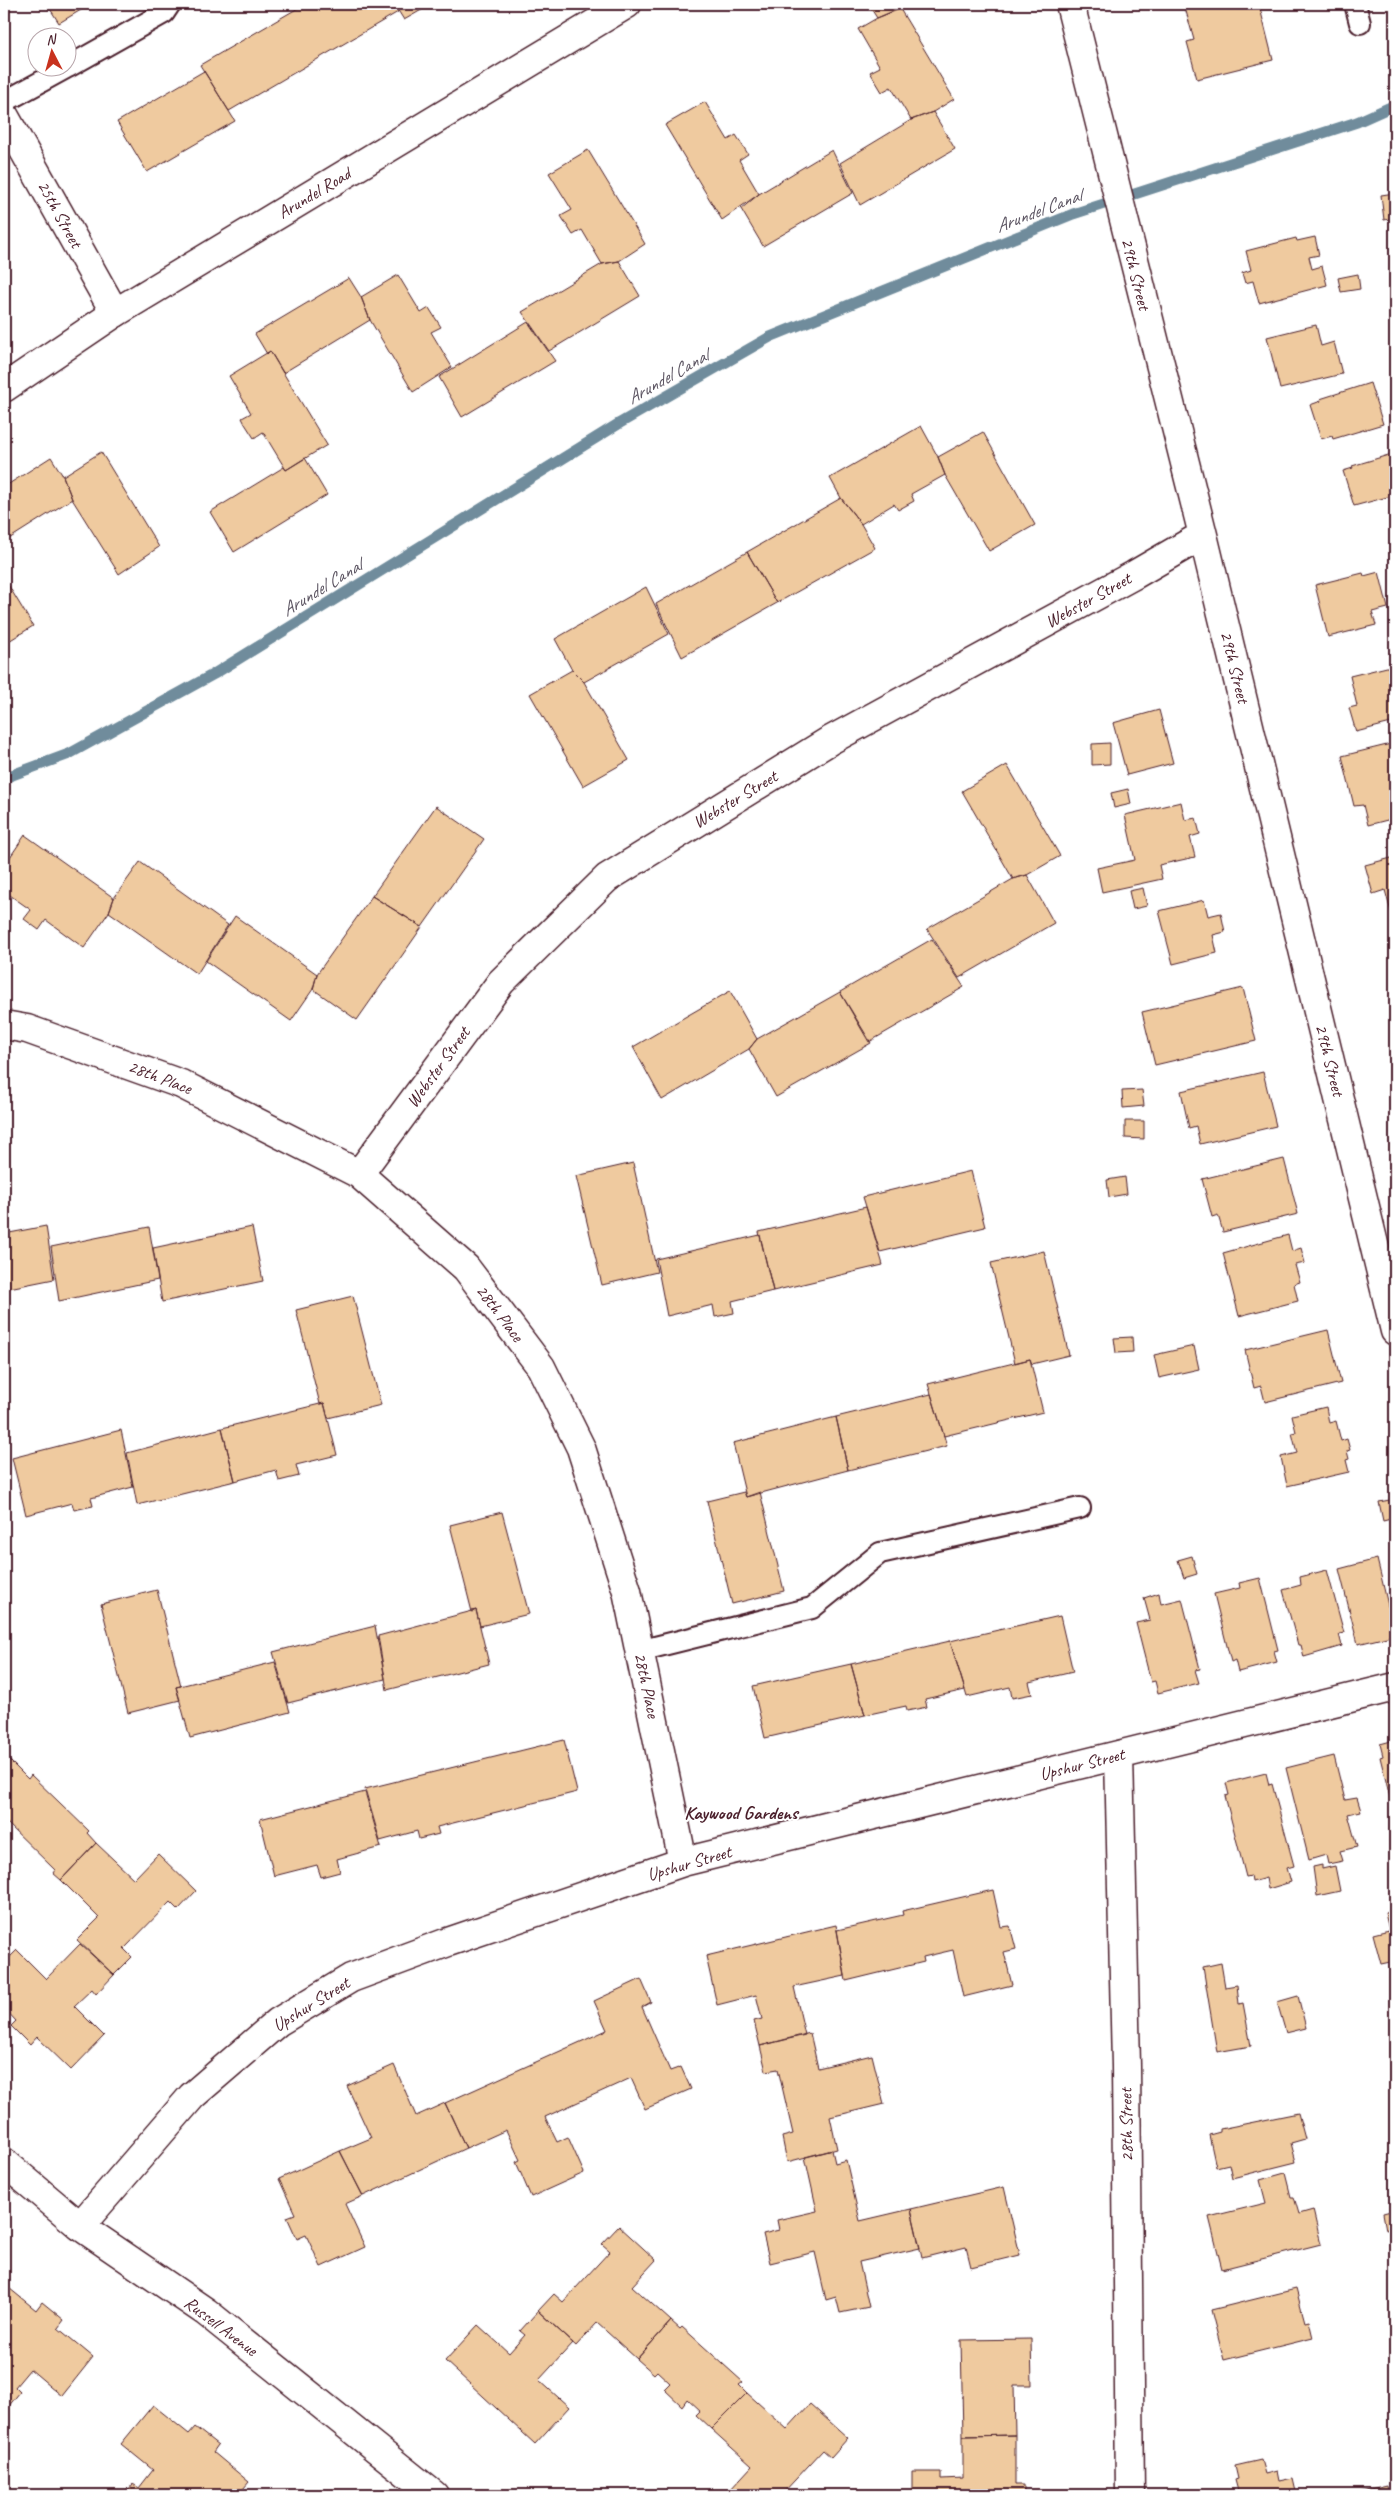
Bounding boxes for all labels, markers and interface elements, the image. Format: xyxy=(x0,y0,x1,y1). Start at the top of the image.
north arrow xyxy=(28,28,78,78)
text: N xyxy=(45,30,58,48)
street label: Arundel Road xyxy=(274,161,357,223)
street label: 25th Street xyxy=(33,177,88,253)
water label: Arundel Canal xyxy=(992,182,1090,238)
street label: 29th Street xyxy=(1116,236,1156,314)
water label: Arundel Canal xyxy=(623,341,717,410)
water label: Arundel Canal xyxy=(277,551,371,622)
street label: Webster Street xyxy=(1041,566,1136,633)
street label: 29th Street xyxy=(1215,629,1255,707)
street label: Webster Street xyxy=(689,764,783,833)
street label: Webster Street xyxy=(401,1021,476,1112)
street label: 29th Street xyxy=(1310,1022,1350,1100)
street label: 28th Place xyxy=(125,1055,196,1100)
street label: 28th Place xyxy=(471,1280,529,1347)
street label: 28th Place xyxy=(629,1650,665,1721)
street label: Upshur Street xyxy=(1037,1742,1129,1785)
district label: Kaywood Gardens xyxy=(684,1801,800,1825)
street label: Upshur Street xyxy=(644,1840,735,1885)
street label: Upshur Street xyxy=(269,1971,355,2036)
street label: 28th Street xyxy=(1114,2086,1138,2162)
street label: Russell Avenue xyxy=(180,2291,263,2361)

